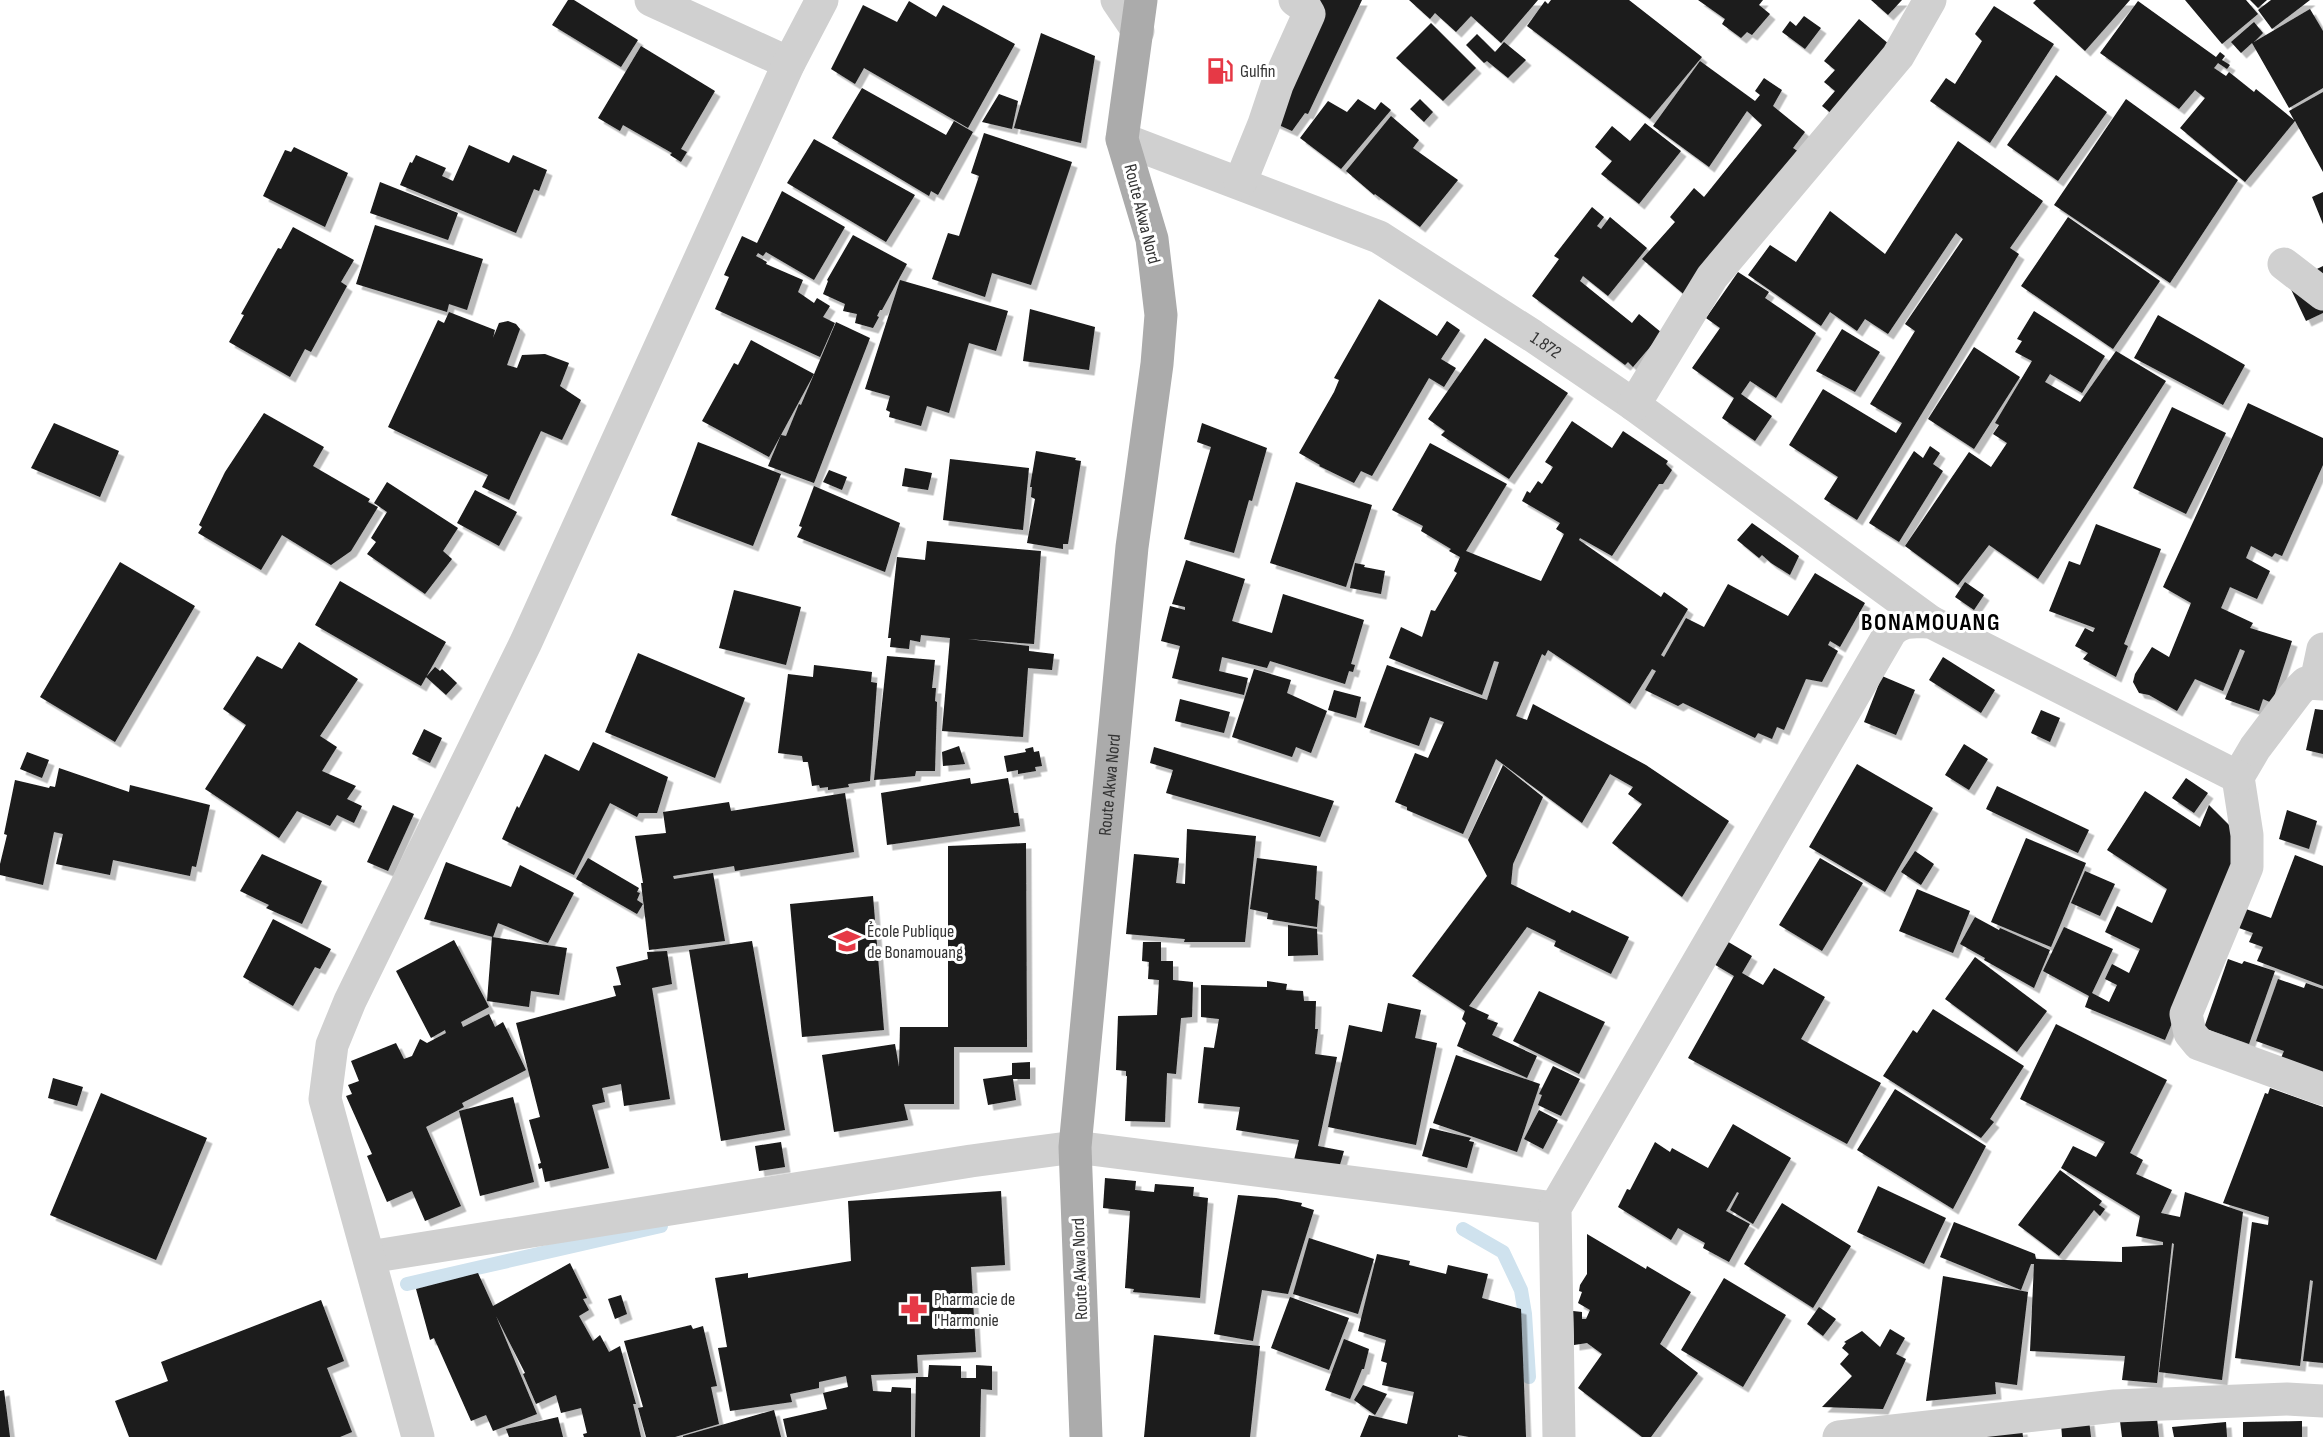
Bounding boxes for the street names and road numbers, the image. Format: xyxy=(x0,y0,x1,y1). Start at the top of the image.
street label: Route Akwa Nord xyxy=(1119,162,1165,266)
street label: 1.872 xyxy=(1527,327,1565,363)
street label: Route Akwa Nord xyxy=(1094,733,1125,837)
street label: Route Akwa Nord xyxy=(1068,1218,1092,1320)

